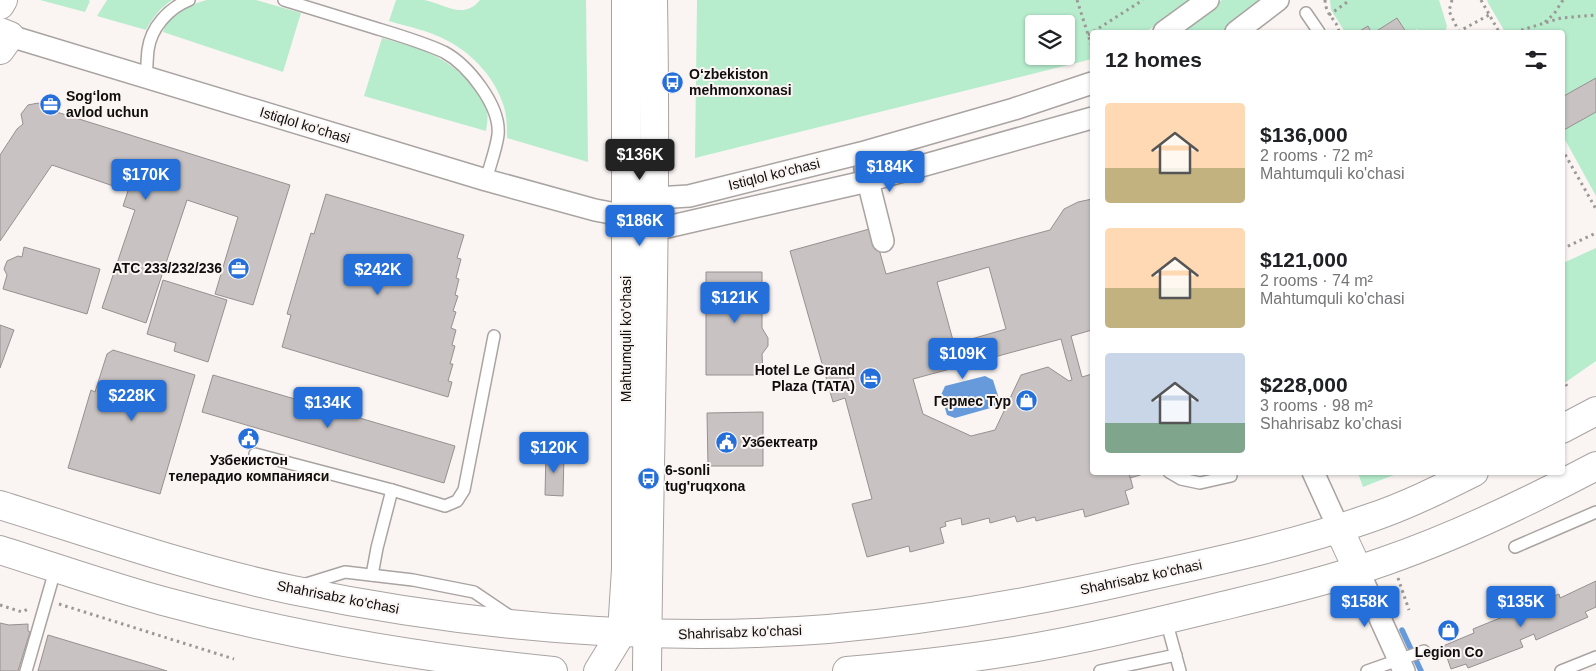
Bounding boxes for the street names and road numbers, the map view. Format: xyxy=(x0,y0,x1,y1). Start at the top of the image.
street label: Istiqlol ko'chasi xyxy=(258,104,352,146)
street label: Istiqlol ko'chasi xyxy=(727,155,821,193)
street label: Mahtumquli ko'chasi xyxy=(618,276,634,402)
street label: Shahrisabz ko'chasi xyxy=(1079,556,1203,598)
street label: Shahrisabz ko'chasi xyxy=(276,577,400,617)
street label: Shahrisabz ko'chasi xyxy=(678,622,802,642)

